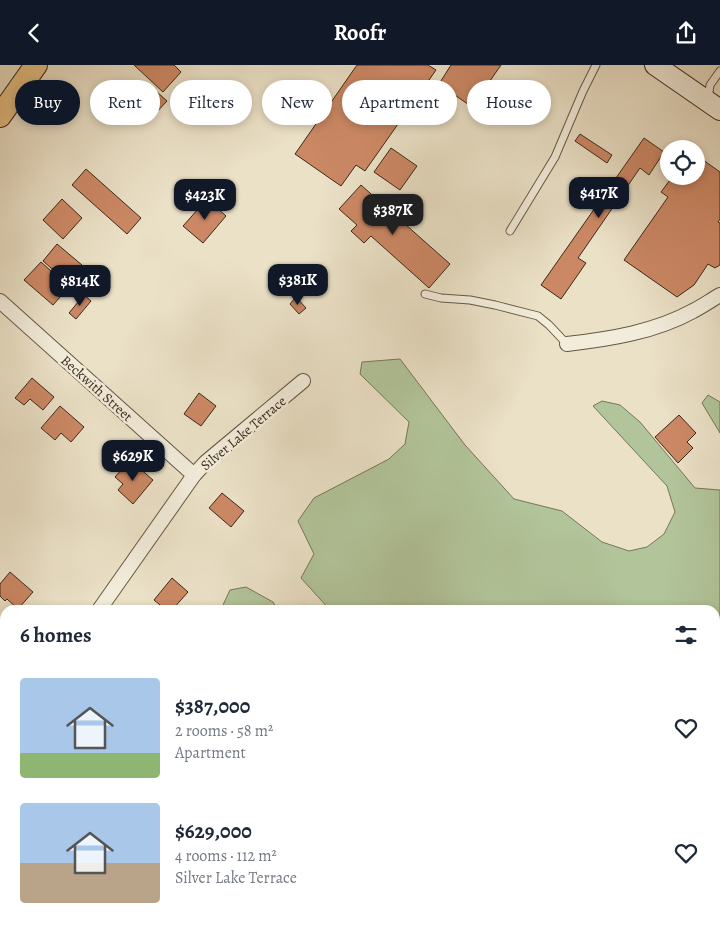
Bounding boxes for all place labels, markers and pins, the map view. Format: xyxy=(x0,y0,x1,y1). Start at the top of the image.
pin: $417K xyxy=(564,177,634,219)
pin: $423K xyxy=(170,179,240,221)
pin: $387K xyxy=(358,193,428,236)
pin: $381K xyxy=(263,263,333,306)
pin: $814K xyxy=(45,265,115,307)
pin: $629K xyxy=(98,439,168,482)

